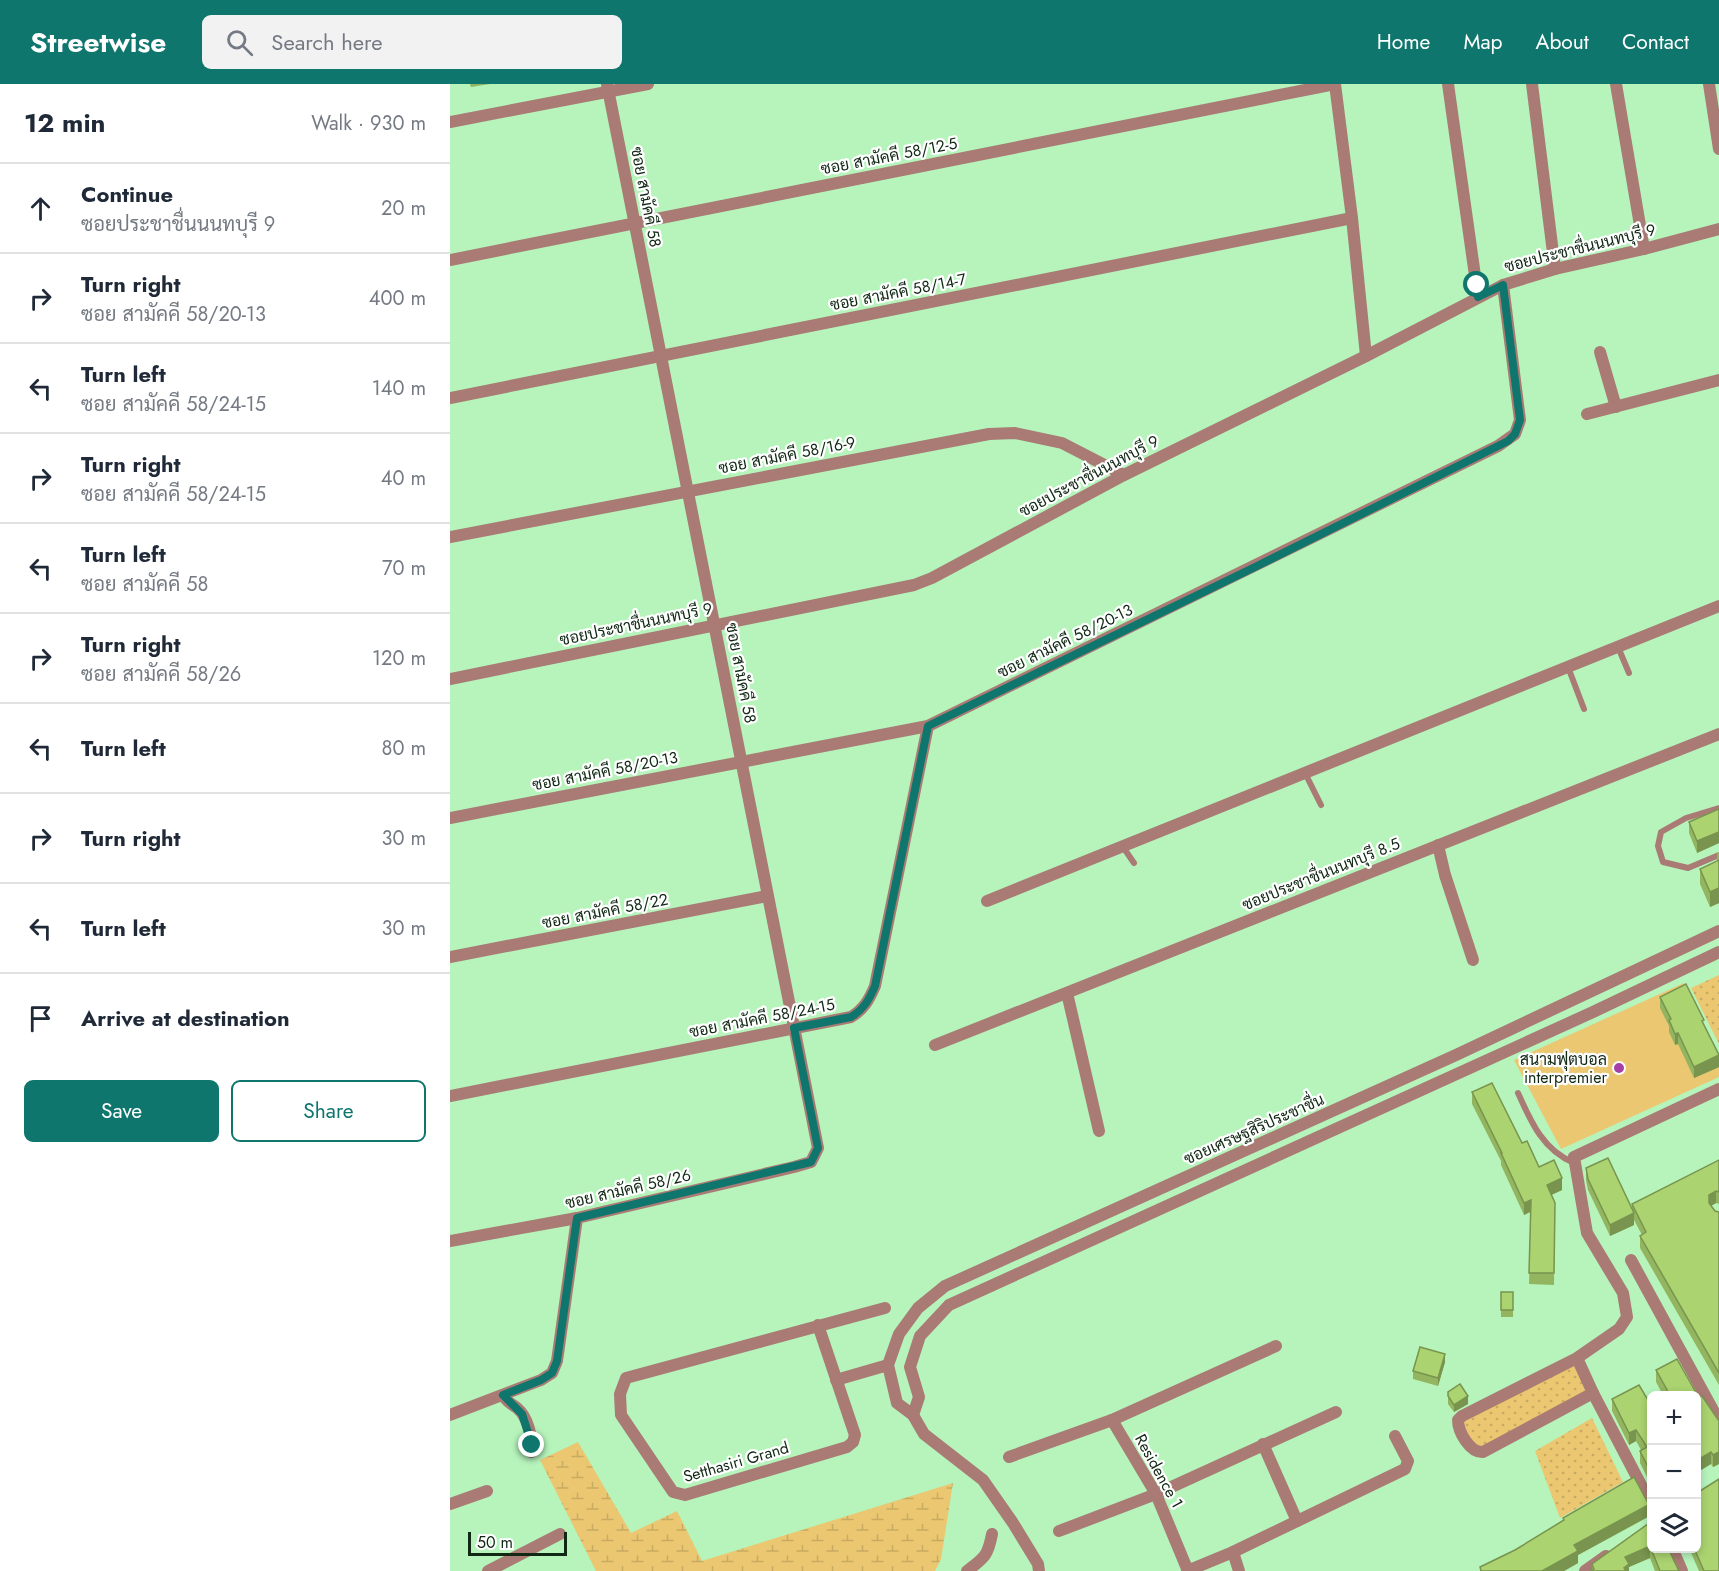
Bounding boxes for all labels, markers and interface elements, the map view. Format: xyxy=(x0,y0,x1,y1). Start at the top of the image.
search box xyxy=(202,15,622,69)
text: Streetwise xyxy=(30,22,166,63)
icon: search xyxy=(223,26,256,59)
text: Search here xyxy=(271,26,383,58)
text: Home xyxy=(1377,27,1430,57)
text: Map xyxy=(1463,27,1503,57)
text: About xyxy=(1536,27,1589,57)
text: Contact xyxy=(1622,27,1689,57)
text: 12 min xyxy=(24,104,106,142)
text: Walk · 930 m xyxy=(311,109,426,138)
street label: ซอย สามัคคี 58/12-5 xyxy=(819,131,959,181)
street label: ซอย สามัคคี 58 xyxy=(625,145,667,249)
text: Continue xyxy=(81,178,173,210)
icon: ahead xyxy=(24,192,57,225)
text: 20 m xyxy=(381,194,426,223)
text: ซอยประชาชื่นนนทบุรี 9 xyxy=(81,210,275,239)
street label: ซอยประชาชื่นนนทบุรี 9 xyxy=(1501,215,1658,278)
street label: ซอย สามัคคี 58/14-7 xyxy=(828,267,969,316)
text: Turn right xyxy=(81,268,181,300)
route start xyxy=(1463,271,1489,297)
icon: right xyxy=(24,282,57,315)
text: 400 m xyxy=(369,284,426,313)
text: ซอย สามัคคี 58/20-13 xyxy=(81,300,266,329)
text: Turn left xyxy=(81,358,166,390)
icon: left xyxy=(24,372,57,405)
text: 140 m xyxy=(372,374,426,403)
text: ซอย สามัคคี 58/24-15 xyxy=(81,390,266,419)
street label: ซอยประชาชื่นนนทบุรี 9 xyxy=(1014,427,1163,523)
street label: ซอย สามัคคี 58/16-9 xyxy=(717,430,857,480)
text: Turn right xyxy=(81,448,181,480)
icon: right xyxy=(24,462,57,495)
text: 40 m xyxy=(381,464,426,493)
text: ซอย สามัคคี 58/24-15 xyxy=(81,480,266,509)
text: Turn left xyxy=(81,538,166,570)
icon: left xyxy=(24,552,57,585)
text: 70 m xyxy=(382,554,426,583)
text: ซอย สามัคคี 58 xyxy=(81,570,208,599)
street label: ซอยประชาชื่นนนทบุรี 9 xyxy=(557,594,714,651)
street label: ซอย สามัคคี 58/20-13 xyxy=(993,598,1137,684)
street label: ซอย สามัคคี 58 xyxy=(720,621,762,725)
text: Turn right xyxy=(81,628,181,660)
icon: right xyxy=(24,642,57,675)
text: 120 m xyxy=(372,644,426,673)
text: ซอย สามัคคี 58/26 xyxy=(81,660,241,689)
icon: left xyxy=(24,732,57,765)
text: Turn left xyxy=(81,732,166,764)
text: 80 m xyxy=(381,734,426,763)
street label: ซอย สามัคคี 58/20-13 xyxy=(530,746,680,796)
icon: right xyxy=(24,822,57,855)
text: Turn right xyxy=(81,822,181,854)
text: 30 m xyxy=(381,824,426,853)
street label: ซอยประชาชื่นนนทบุรี 8.5 xyxy=(1237,829,1403,916)
street label: ซอย สามัคคี 58/22 xyxy=(540,887,670,935)
icon: left xyxy=(24,912,57,945)
text: Turn left xyxy=(81,912,166,944)
text: 30 m xyxy=(381,914,426,943)
street label: ซอย สามัคคี 58/24-15 xyxy=(687,993,837,1043)
icon: arrive xyxy=(24,1002,57,1035)
text: Arrive at destination xyxy=(81,1002,290,1034)
place label: สนามฟุตบอล interpremier xyxy=(1520,1048,1608,1089)
marker: สนามฟุตบอล interpremier xyxy=(1612,1061,1626,1075)
button: Save xyxy=(24,1080,219,1142)
button: Share xyxy=(231,1080,426,1142)
street label: ซอยเศรษฐสิริประชาชื่น xyxy=(1179,1085,1328,1170)
street label: ซอย สามัคคี 58/26 xyxy=(563,1163,693,1215)
map controls xyxy=(1647,1391,1701,1553)
button: + xyxy=(1647,1391,1701,1445)
street label: Residence 1 xyxy=(1129,1430,1189,1512)
route end xyxy=(518,1431,544,1457)
street label: Setthasiri Grand xyxy=(680,1436,792,1488)
button: − xyxy=(1647,1445,1701,1499)
button: layers xyxy=(1647,1499,1701,1553)
scale bar xyxy=(468,1529,567,1556)
text: 50 m xyxy=(477,1531,513,1554)

